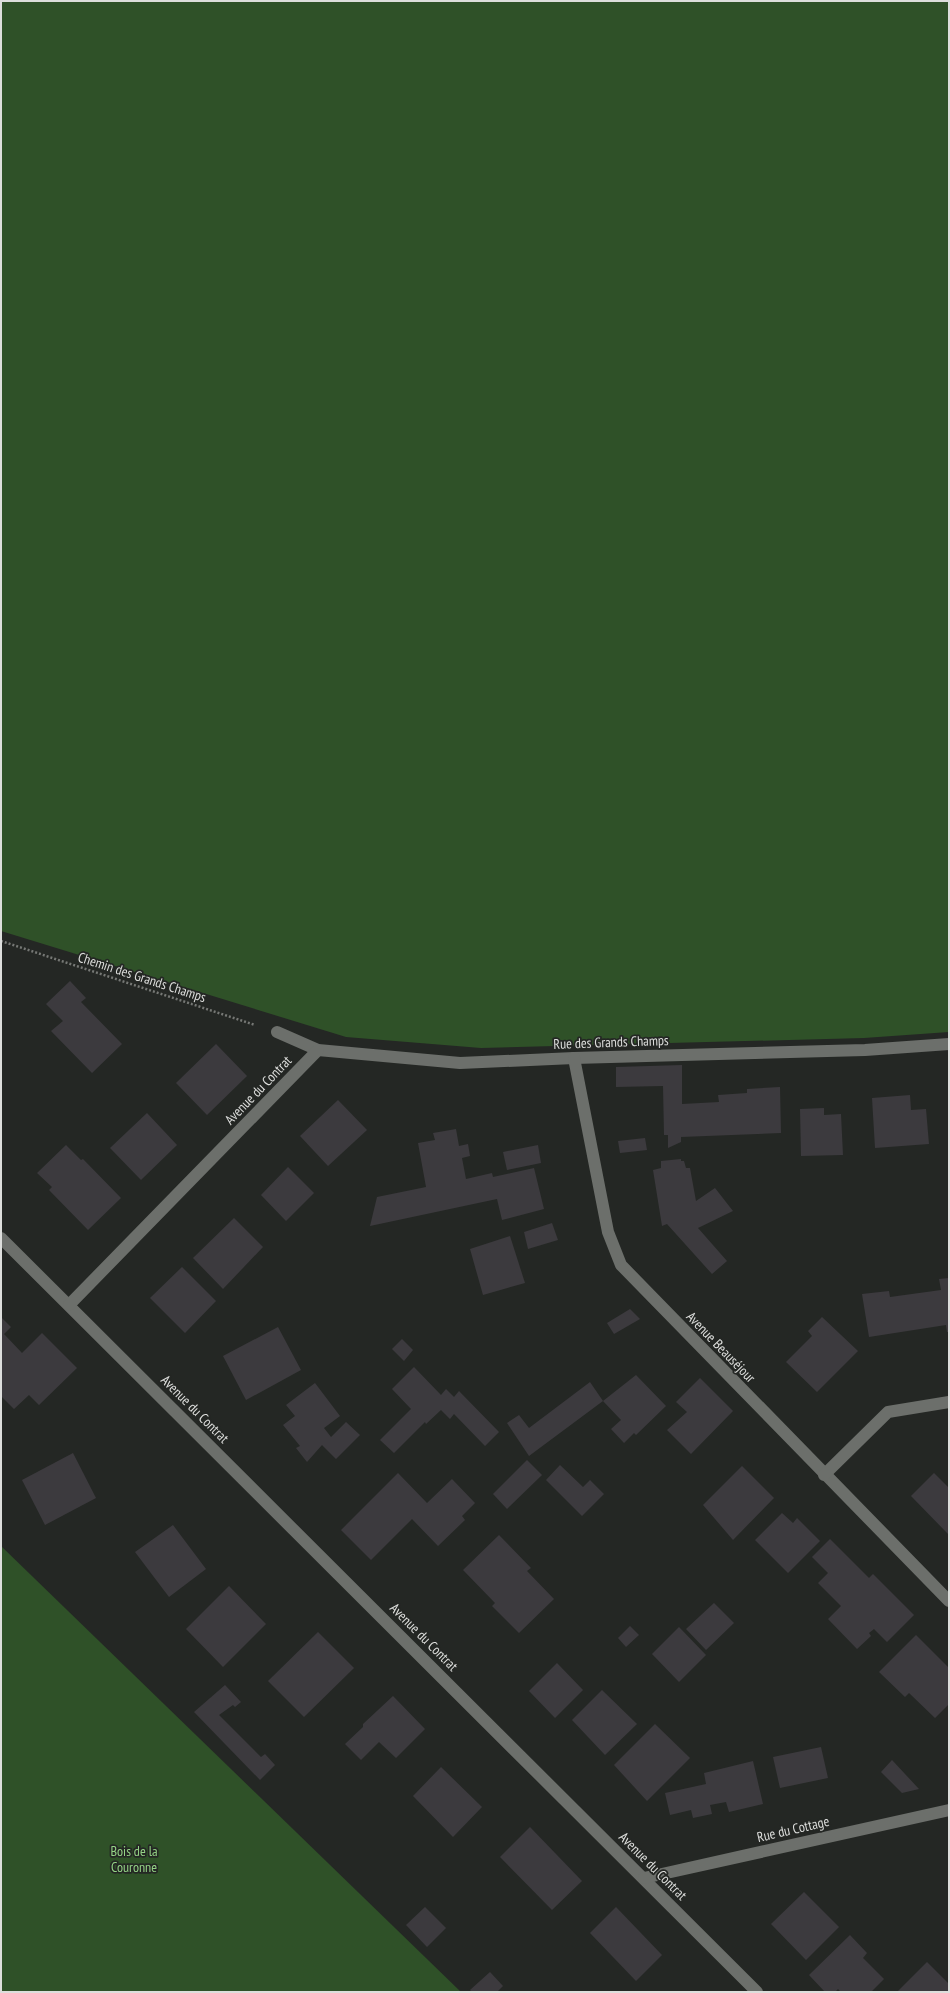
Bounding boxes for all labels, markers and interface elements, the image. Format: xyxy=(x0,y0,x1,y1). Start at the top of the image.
street label: Chemin des Grands Champs xyxy=(76,948,209,1006)
street label: Rue des Grands Champs xyxy=(553,1031,669,1053)
street label: Avenue du Contrat xyxy=(221,1052,295,1128)
street label: Avenue Beauséjour xyxy=(683,1308,760,1386)
street label: Avenue du Contrat xyxy=(157,1371,233,1447)
street label: Avenue du Contrat xyxy=(386,1599,462,1675)
street label: Rue du Cottage xyxy=(755,1812,831,1846)
street label: Avenue du Contrat xyxy=(615,1828,691,1904)
park label: Bois de la Couronne xyxy=(110,1842,158,1876)

